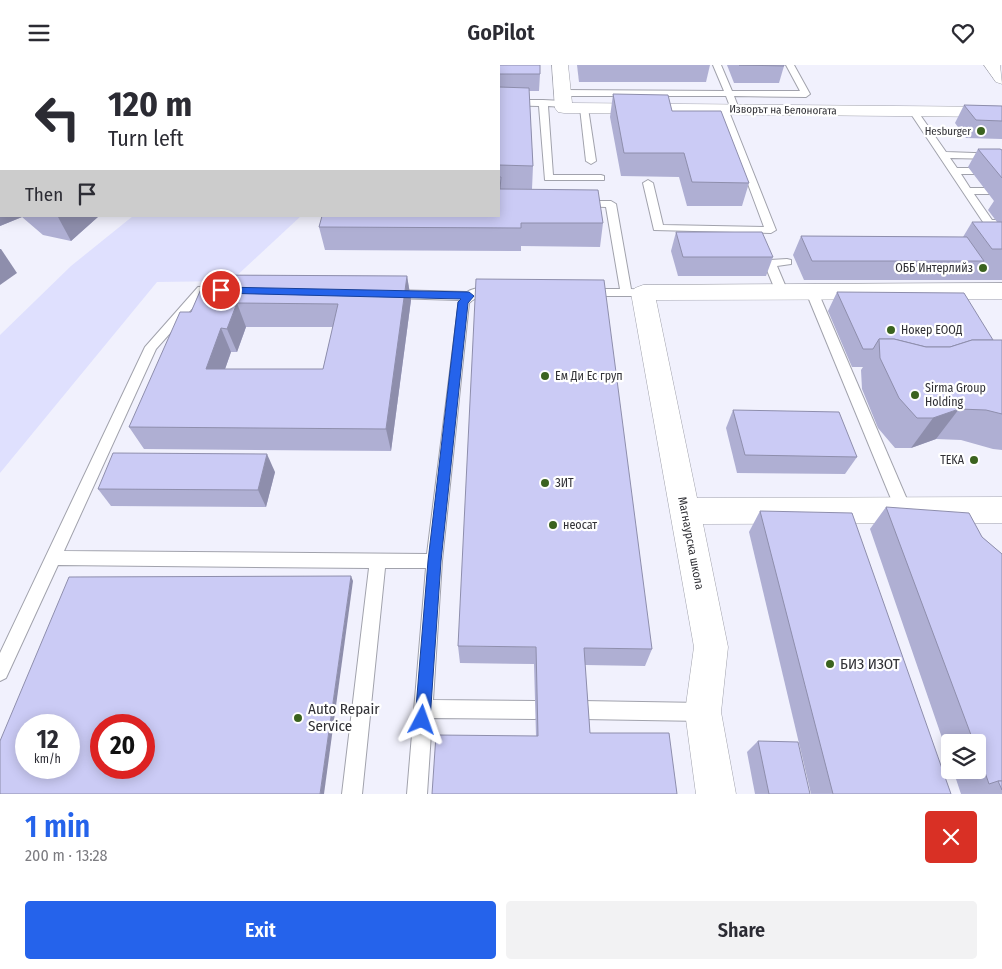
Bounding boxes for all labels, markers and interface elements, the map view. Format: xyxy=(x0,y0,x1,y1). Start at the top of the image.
icon: menu xyxy=(25,19,53,47)
text: GoPilot xyxy=(467,19,535,46)
icon: heart xyxy=(949,19,977,47)
text: 120 m xyxy=(108,83,192,125)
icon: left xyxy=(25,85,90,150)
street label: Изворът на Белоногата xyxy=(729,103,837,117)
text: Turn left xyxy=(108,125,184,152)
place label: Hesburger xyxy=(925,125,971,138)
marker: Hesburger xyxy=(975,125,987,137)
icon: arrive xyxy=(73,180,101,208)
text: Then xyxy=(25,183,63,206)
place label: ОББ Интерлийз xyxy=(895,261,973,275)
marker: ОББ Интерлийз xyxy=(977,262,989,274)
pin xyxy=(200,269,242,311)
icon: arrive xyxy=(207,276,235,304)
place label: Нокер ЕООД xyxy=(901,323,963,337)
marker: Нокер ЕООД xyxy=(885,324,897,336)
place label: Ем Ди Ес груп xyxy=(555,369,623,383)
marker: Ем Ди Ес груп xyxy=(539,370,551,382)
place label: Sirma Group Holding xyxy=(925,381,986,409)
marker: Sirma Group Holding xyxy=(909,389,921,401)
place label: TEKA xyxy=(940,453,965,467)
marker: TEKA xyxy=(968,454,980,466)
place label: ЗИТ xyxy=(555,476,574,490)
marker: ЗИТ xyxy=(539,477,551,489)
street label: Магнаурска школа xyxy=(675,495,707,591)
place label: неосат xyxy=(563,518,597,532)
marker: неосат xyxy=(547,519,559,531)
place label: БИЗ ИЗОТ xyxy=(840,655,900,673)
marker: БИЗ ИЗОТ xyxy=(824,658,836,670)
position arrow xyxy=(395,693,447,745)
place label: Auto Repair Service xyxy=(308,700,380,735)
marker: Auto Repair Service xyxy=(292,712,304,724)
speed limit sign: 20 xyxy=(90,714,155,779)
text: 12 xyxy=(36,725,59,755)
map controls xyxy=(941,734,986,779)
button: layers xyxy=(941,734,986,779)
text: km/h xyxy=(34,752,61,766)
text: 1 min xyxy=(25,809,90,845)
button: close xyxy=(925,811,977,863)
text: 200 m · 13:28 xyxy=(25,846,108,865)
button: Exit xyxy=(25,901,496,959)
button: Share xyxy=(506,901,977,959)

